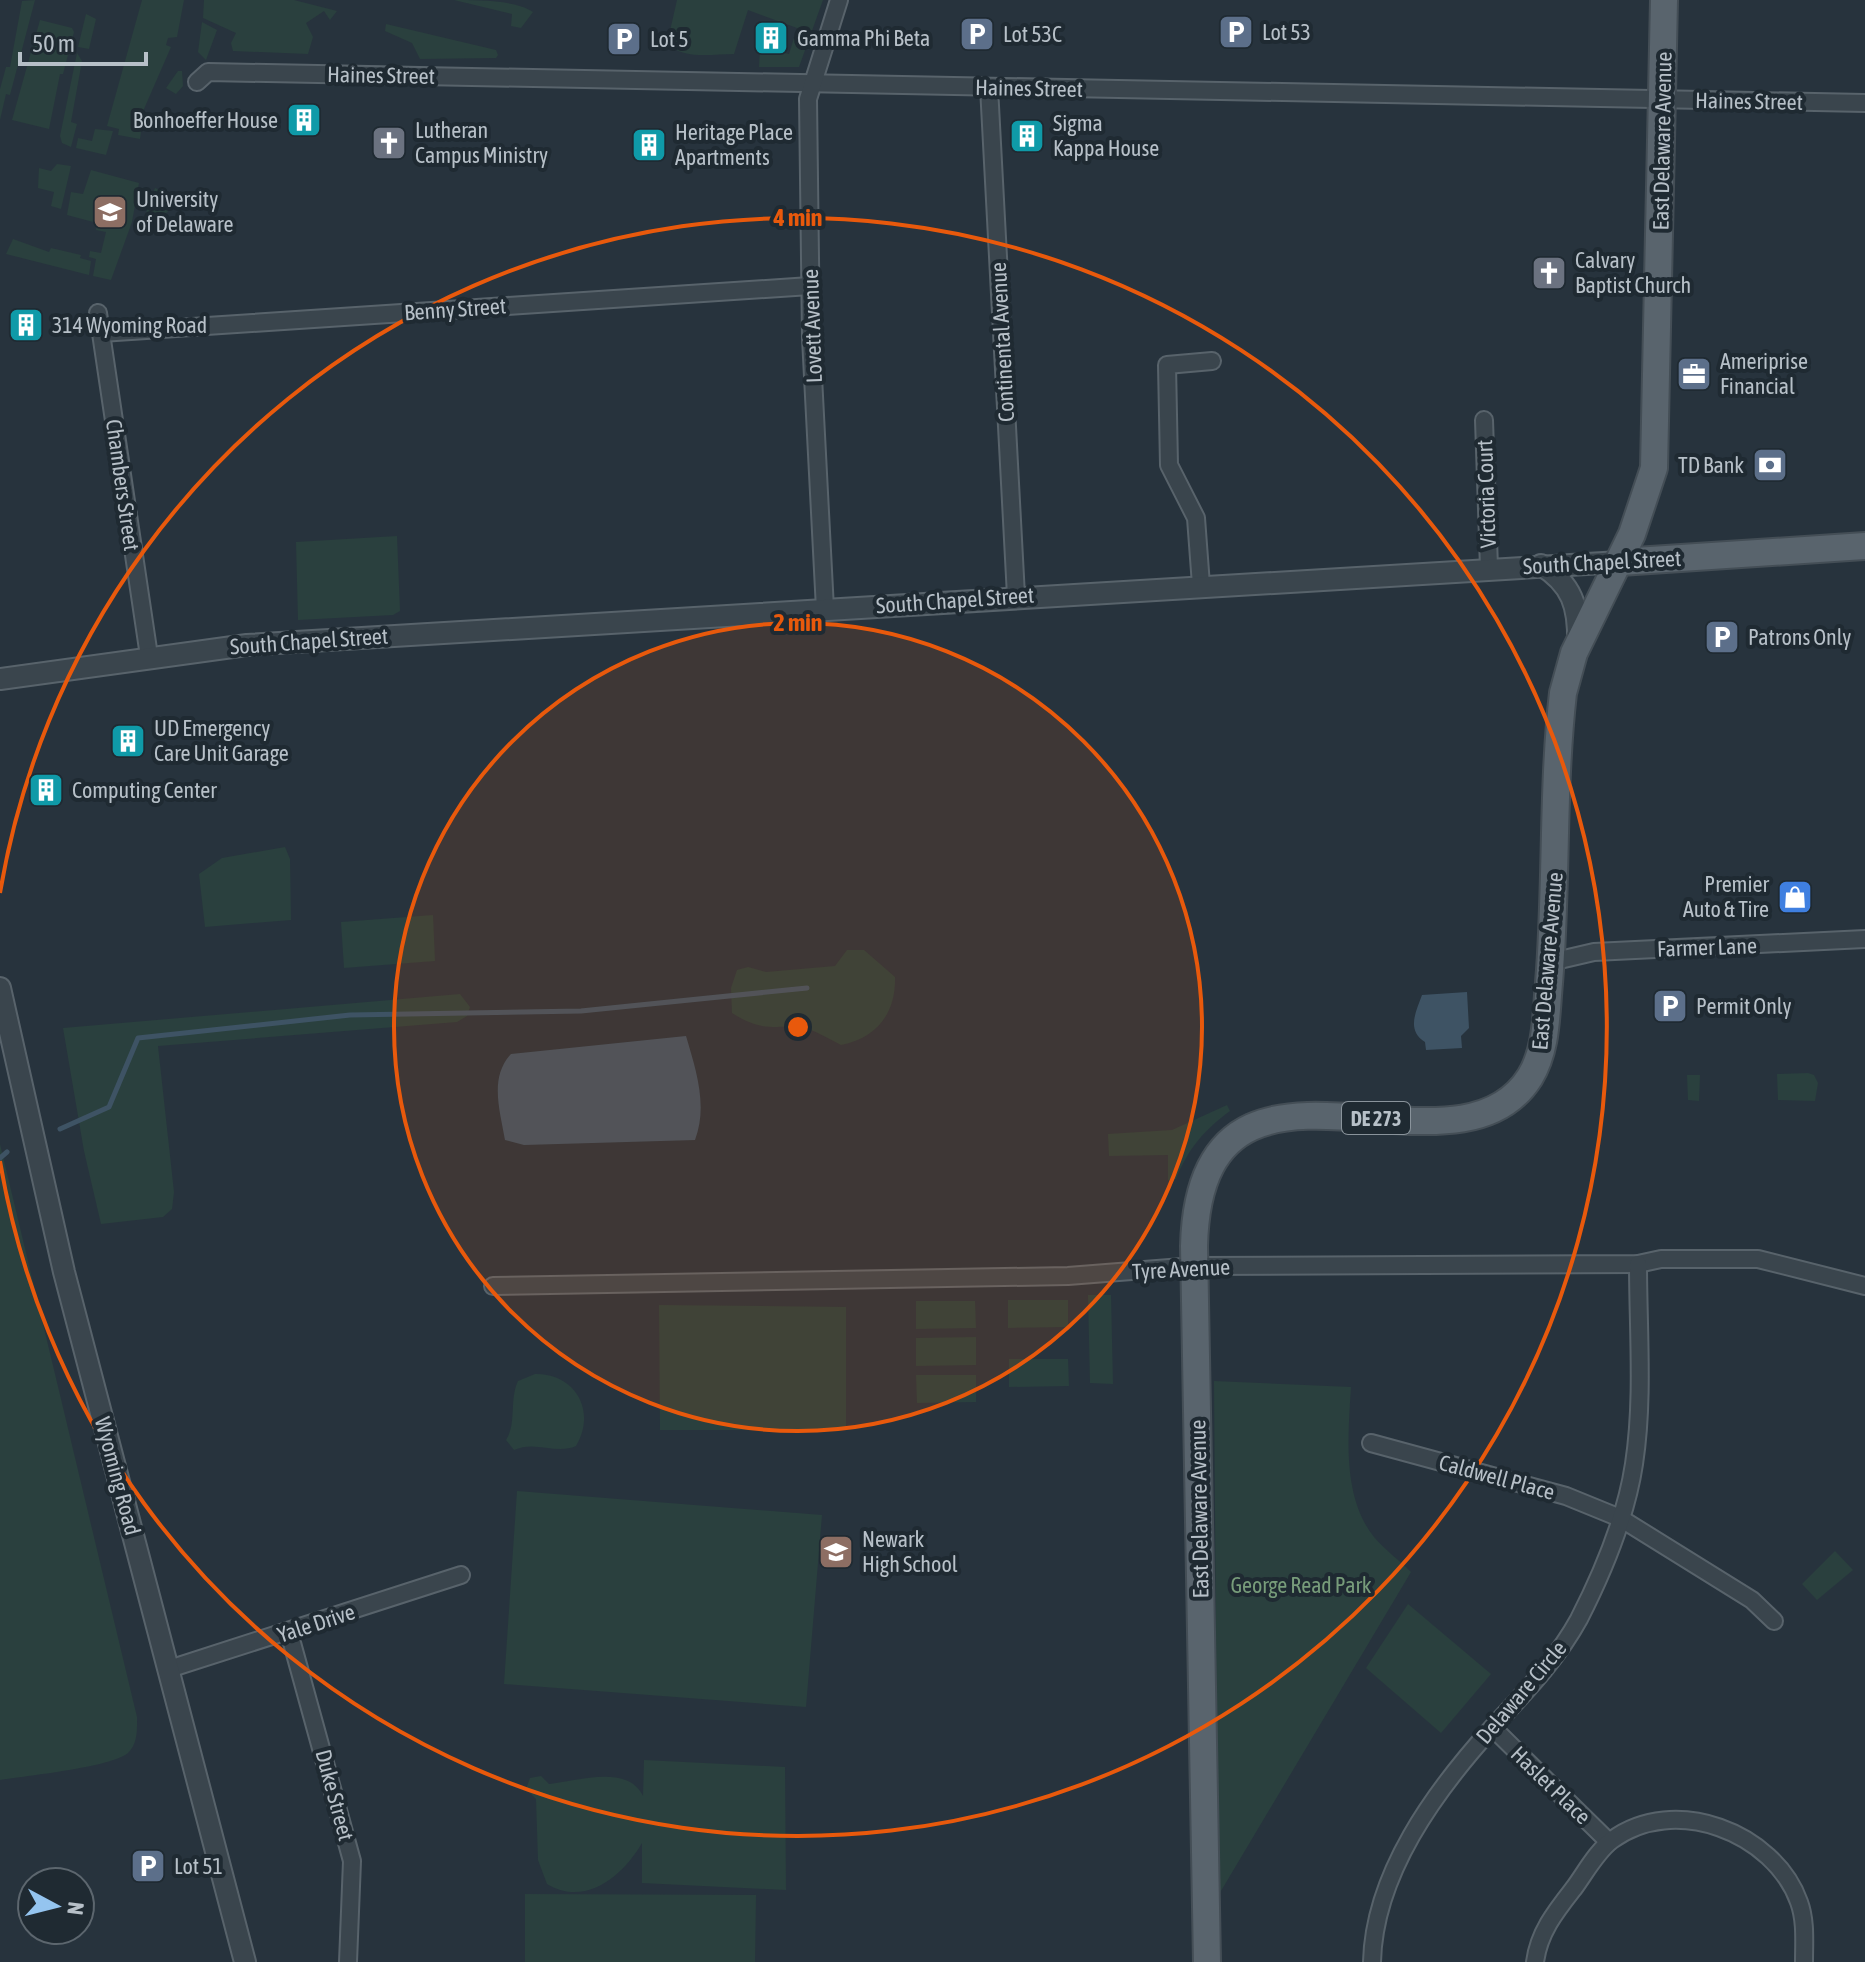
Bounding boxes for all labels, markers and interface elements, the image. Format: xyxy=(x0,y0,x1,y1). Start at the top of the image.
parking icon: Lot 53 xyxy=(1217,13,1255,51)
parking icon: Lot 53C xyxy=(958,15,996,53)
scale bar xyxy=(20,16,146,66)
building icon: Gamma Phi Beta xyxy=(752,19,790,57)
place label: Lot 53 xyxy=(1262,19,1311,45)
parking icon: Lot 5 xyxy=(605,20,643,58)
place label: Lot 53C xyxy=(1003,21,1062,47)
place label: Gamma Phi Beta xyxy=(797,25,930,51)
place label: Lot 5 xyxy=(650,26,689,52)
text: 50 m xyxy=(32,30,75,57)
street label: East Delaware Avenue xyxy=(1647,51,1677,231)
street label: Haines Street xyxy=(327,61,435,89)
street label: Haines Street xyxy=(975,74,1083,102)
street label: Haines Street xyxy=(1695,87,1803,115)
building icon: Bonhoeffer House xyxy=(285,101,323,139)
place label: Bonhoeffer House xyxy=(133,107,278,133)
place label: Sigma Kappa House xyxy=(1053,110,1159,161)
place label: Lutheran Campus Ministry xyxy=(415,117,548,168)
building icon: Sigma Kappa House xyxy=(1008,117,1046,155)
place label: Heritage Place Apartments xyxy=(675,119,793,170)
church icon: Lutheran Campus Ministry xyxy=(370,124,408,162)
building icon: Heritage Place Apartments xyxy=(630,126,668,164)
place label: University of Delaware xyxy=(136,186,233,237)
school or university icon: University of Delaware xyxy=(91,193,129,231)
text: 4 min xyxy=(772,204,823,231)
place label: Calvary Baptist Church xyxy=(1575,247,1691,298)
church icon: Calvary Baptist Church xyxy=(1530,254,1568,292)
street label: Continental Avenue xyxy=(985,261,1019,423)
street label: Lovett Avenue xyxy=(797,269,827,383)
street label: Benny Street xyxy=(403,292,507,326)
building icon: 314 Wyoming Road xyxy=(7,306,45,344)
place label: 314 Wyoming Road xyxy=(52,312,207,338)
place label: Ameriprise Financial xyxy=(1720,348,1808,399)
office icon: Ameriprise Financial xyxy=(1675,355,1713,393)
street label: Chambers Street xyxy=(101,418,145,552)
street label: Victoria Court xyxy=(1471,439,1501,549)
bank icon: TD Bank xyxy=(1751,446,1789,484)
place label: TD Bank xyxy=(1678,452,1744,478)
street label: South Chapel Street xyxy=(1522,545,1682,579)
street label: South Chapel Street xyxy=(875,582,1035,618)
text: 2 min xyxy=(773,609,823,636)
parking icon: Patrons Only xyxy=(1703,618,1741,656)
street label: South Chapel Street xyxy=(229,623,389,659)
place label: Patrons Only xyxy=(1748,624,1851,650)
place label: UD Emergency Care Unit Garage xyxy=(154,715,289,766)
building icon: UD Emergency Care Unit Garage xyxy=(109,722,147,760)
building icon: Computing Center xyxy=(27,771,65,809)
place label: Computing Center xyxy=(72,777,217,803)
street label: East Delaware Avenue xyxy=(1526,871,1568,1051)
place label: Premier Auto & Tire xyxy=(1683,871,1770,922)
shop icon: Premier Auto & Tire xyxy=(1776,878,1814,916)
street label: Farmer Lane xyxy=(1657,932,1757,962)
parking icon: Permit Only xyxy=(1651,987,1689,1025)
place label: Permit Only xyxy=(1696,993,1791,1019)
centre of rings xyxy=(784,1013,812,1041)
road number: DE 273 xyxy=(1342,1102,1410,1134)
street label: Tyre Avenue xyxy=(1131,1253,1231,1285)
street label: Wyoming Road xyxy=(90,1414,146,1538)
street label: East Delaware Avenue xyxy=(1184,1419,1214,1599)
street label: Caldwell Place xyxy=(1436,1449,1558,1505)
place label: Newark High School xyxy=(862,1526,958,1577)
school or university icon: Newark High School xyxy=(817,1533,855,1571)
park label: George Read Park xyxy=(1230,1572,1372,1598)
street label: Yale Drive xyxy=(274,1598,358,1648)
street label: Delaware Circle xyxy=(1470,1635,1572,1749)
street label: Haslet Place xyxy=(1506,1741,1596,1829)
street label: Duke Street xyxy=(310,1746,360,1844)
parking icon: Lot 51 xyxy=(129,1847,167,1885)
place label: Lot 51 xyxy=(174,1853,223,1879)
north arrow xyxy=(16,1866,96,1946)
text: N xyxy=(62,1900,90,1916)

